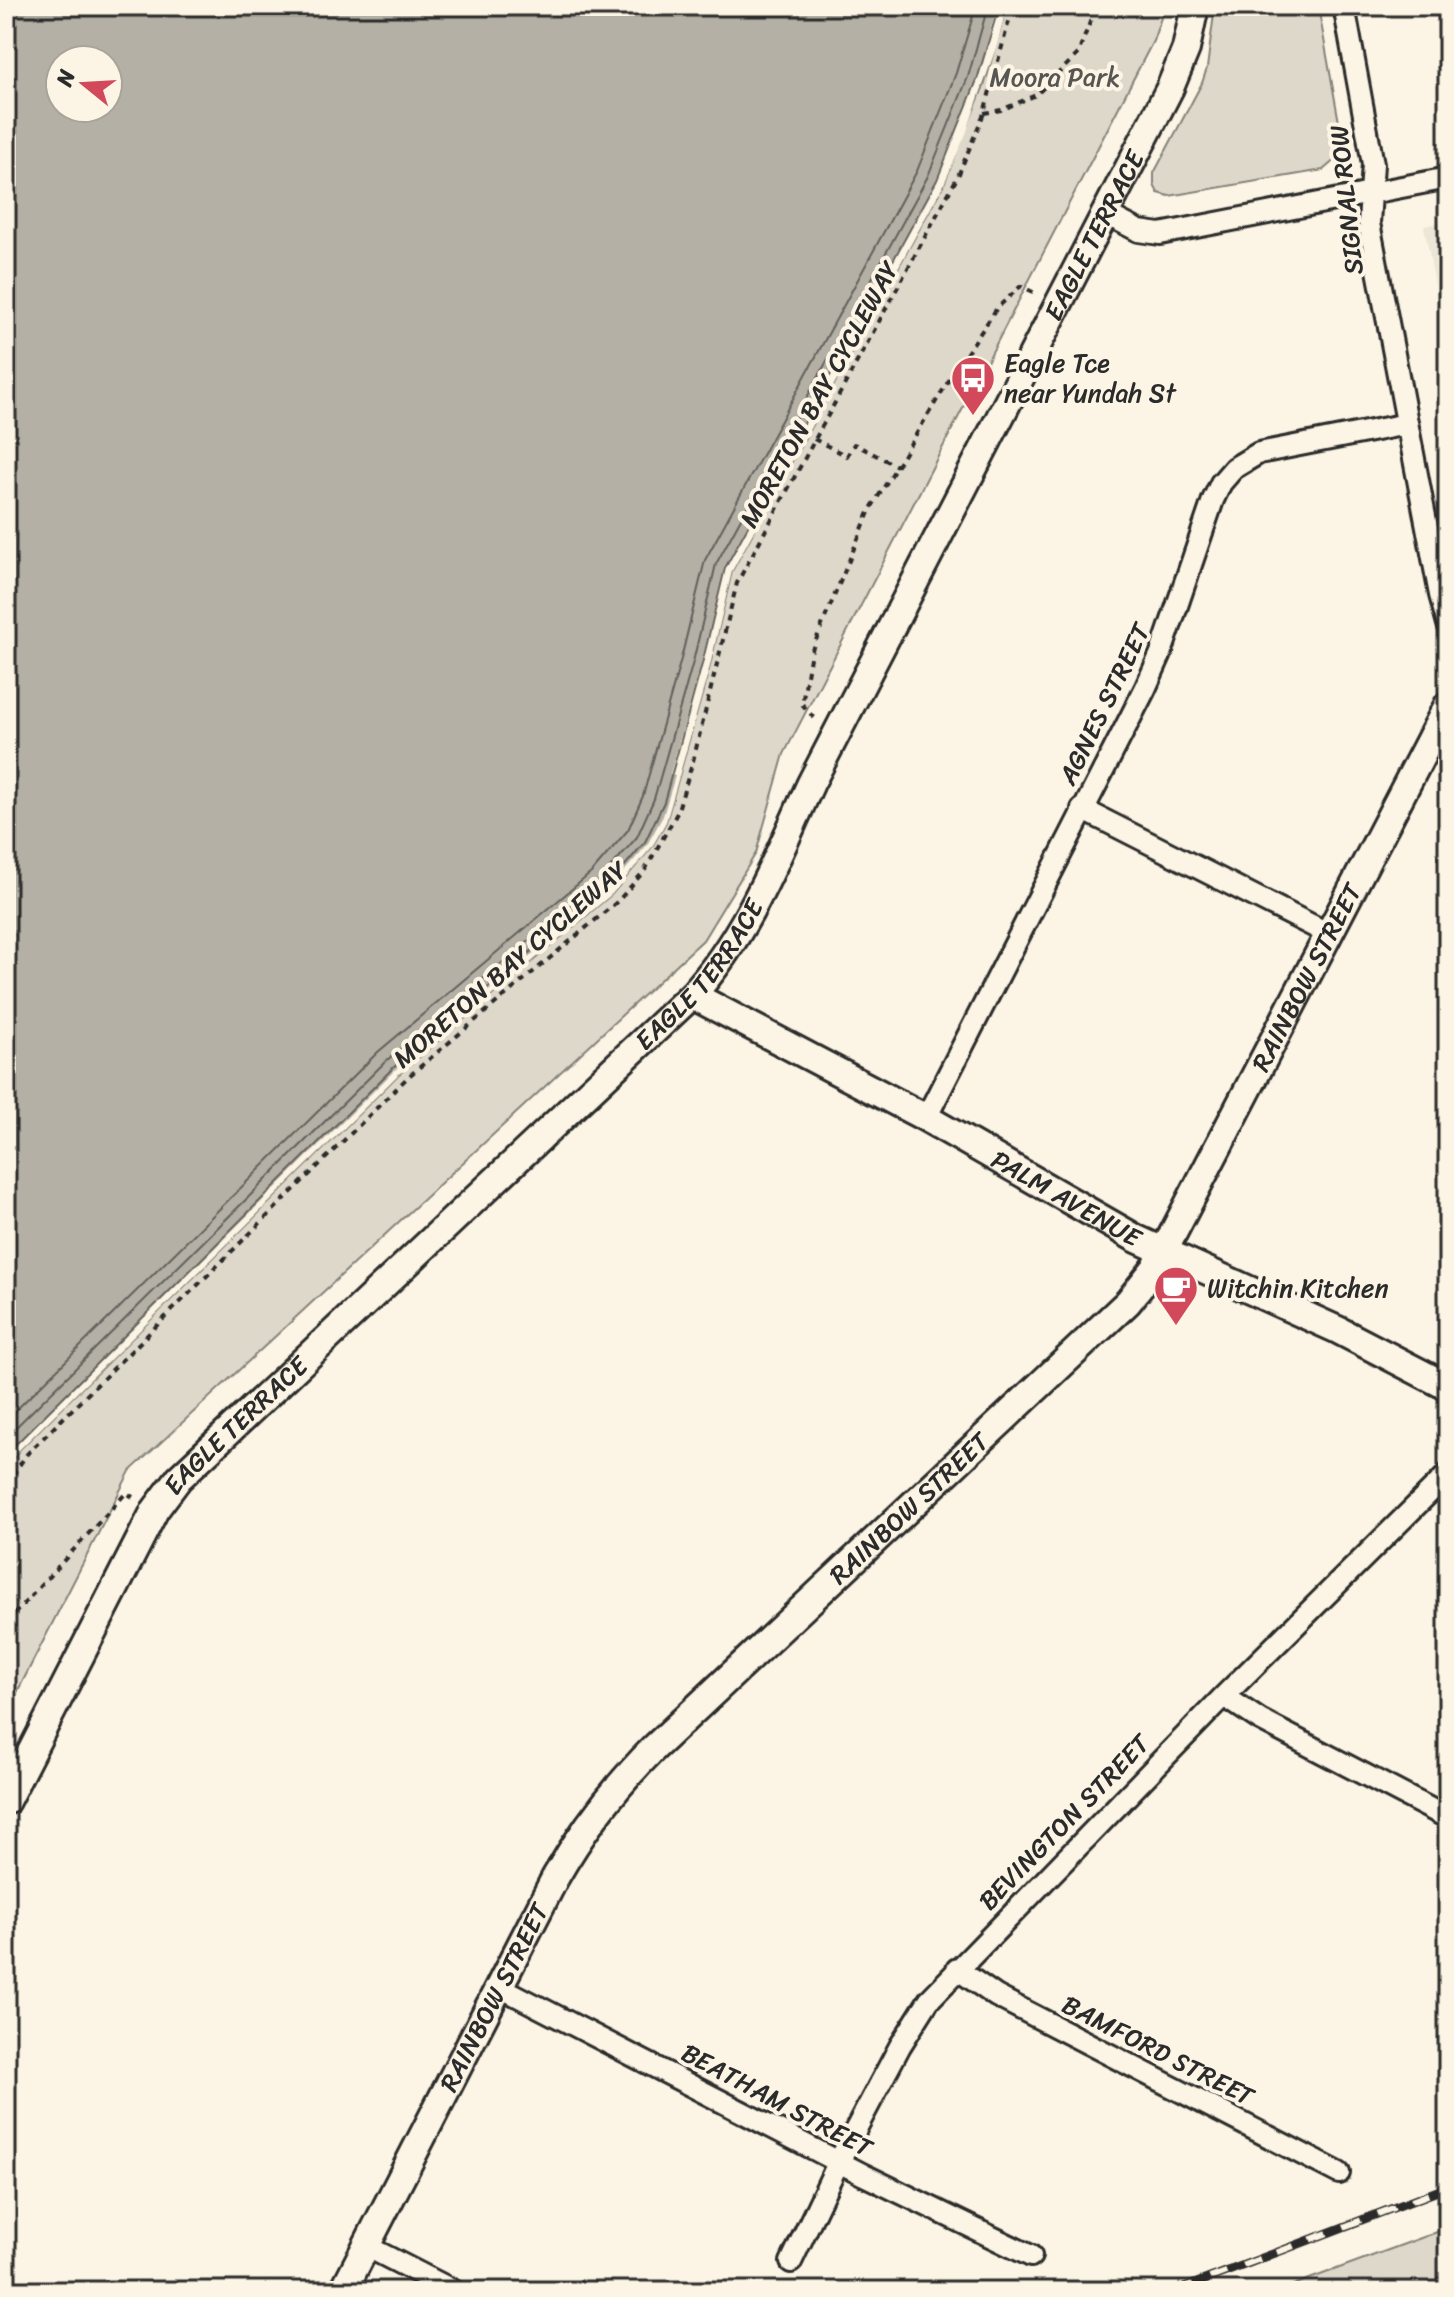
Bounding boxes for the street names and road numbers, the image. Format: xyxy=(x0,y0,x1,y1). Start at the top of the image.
street label: SIGNAL ROW xyxy=(1315,123,1377,277)
street label: EAGLE TERRACE xyxy=(1031,141,1158,329)
street label: MORETON BAY CYCLEWAY xyxy=(726,251,912,536)
street label: AGNES STREET xyxy=(1044,614,1164,794)
street label: MORETON BAY CYCLEWAY xyxy=(382,848,639,1080)
street label: RAINBOW STREET xyxy=(1238,873,1375,1080)
street label: EAGLE TERRACE xyxy=(623,889,777,1062)
street label: PALM AVENUE xyxy=(982,1137,1151,1261)
street label: EAGLE TERRACE xyxy=(151,1343,320,1505)
street label: RAINBOW STREET xyxy=(818,1419,1002,1596)
street label: BEVINGTON STREET xyxy=(967,1721,1162,1921)
street label: RAINBOW STREET xyxy=(426,1893,562,2100)
street label: BAMFORD STREET xyxy=(1054,1982,1264,2119)
street label: BEATHAM STREET xyxy=(673,2030,883,2171)

